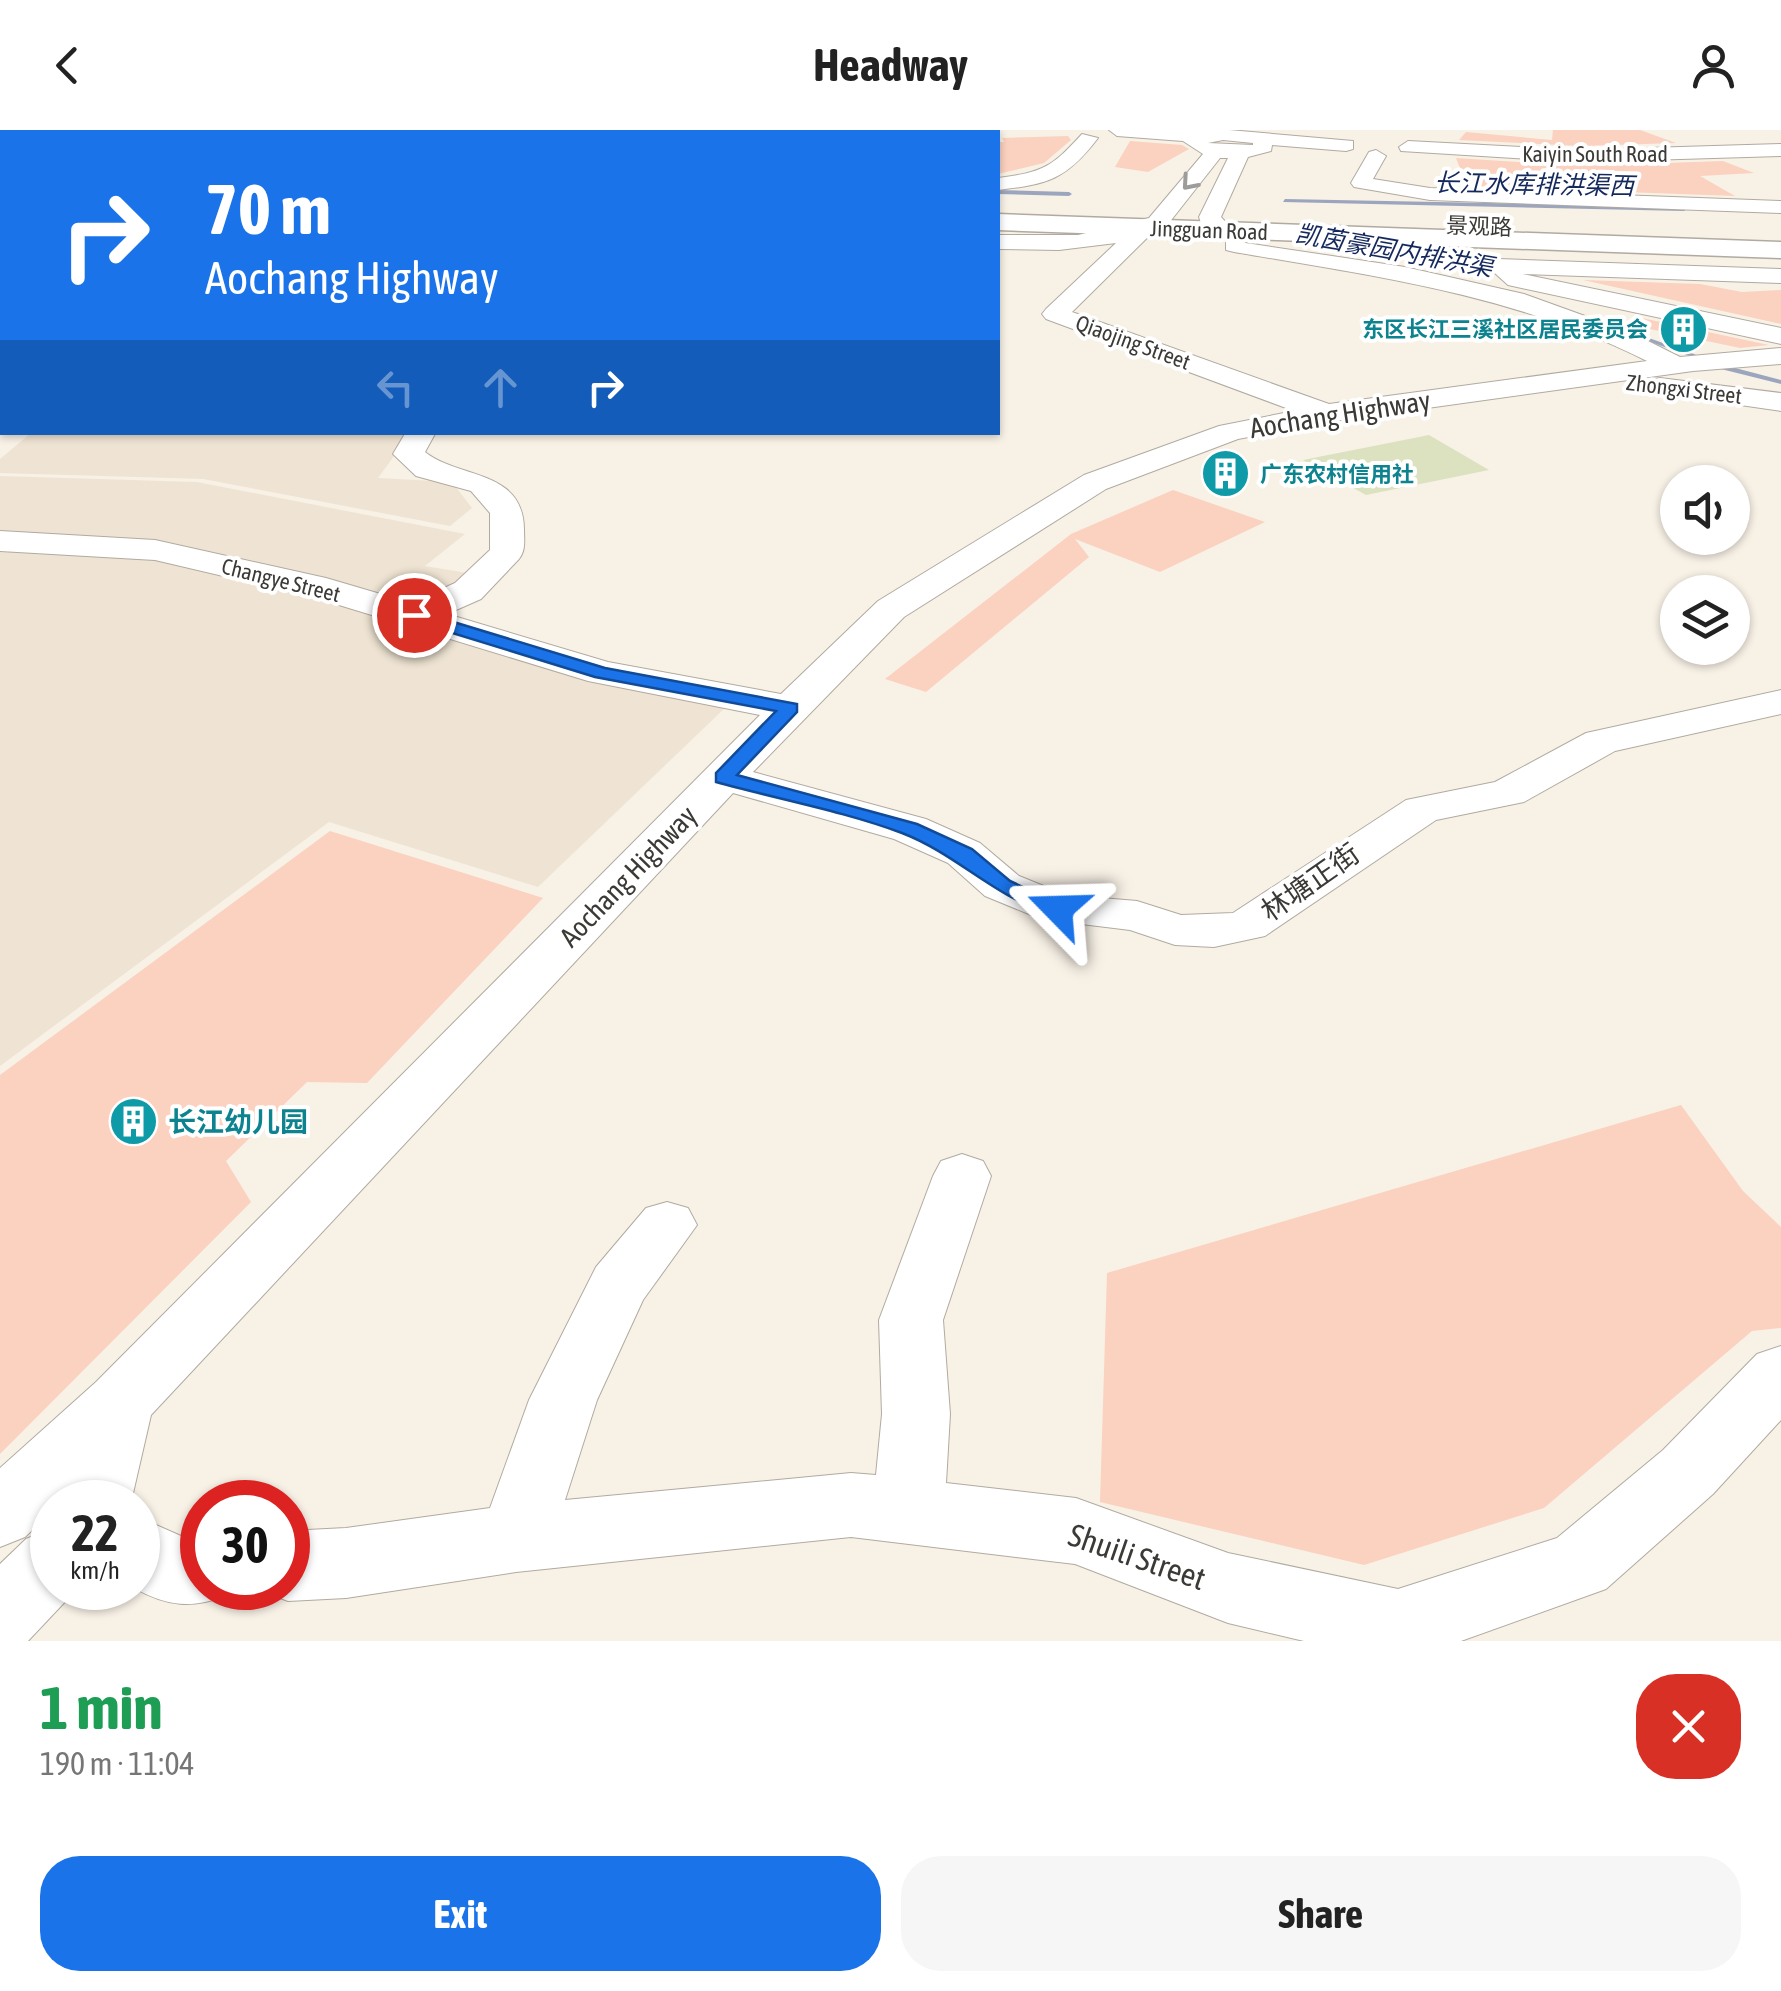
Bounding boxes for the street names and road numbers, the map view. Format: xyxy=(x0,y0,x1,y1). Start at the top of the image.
street label: Kaiyin South Road xyxy=(1522,141,1668,167)
street label: 景观路 xyxy=(1446,212,1512,240)
street label: Jingguan Road xyxy=(1150,215,1268,245)
street label: Qiaojing Street xyxy=(1072,309,1194,375)
street label: Zhongxi Street xyxy=(1625,369,1743,409)
street label: Aochang Highway xyxy=(1247,384,1433,444)
street label: Changye Street xyxy=(219,553,343,607)
street label: Aochang Highway xyxy=(553,799,703,953)
street label: 林塘正街 xyxy=(1255,837,1365,927)
street label: Shuili Street xyxy=(1064,1516,1210,1597)

